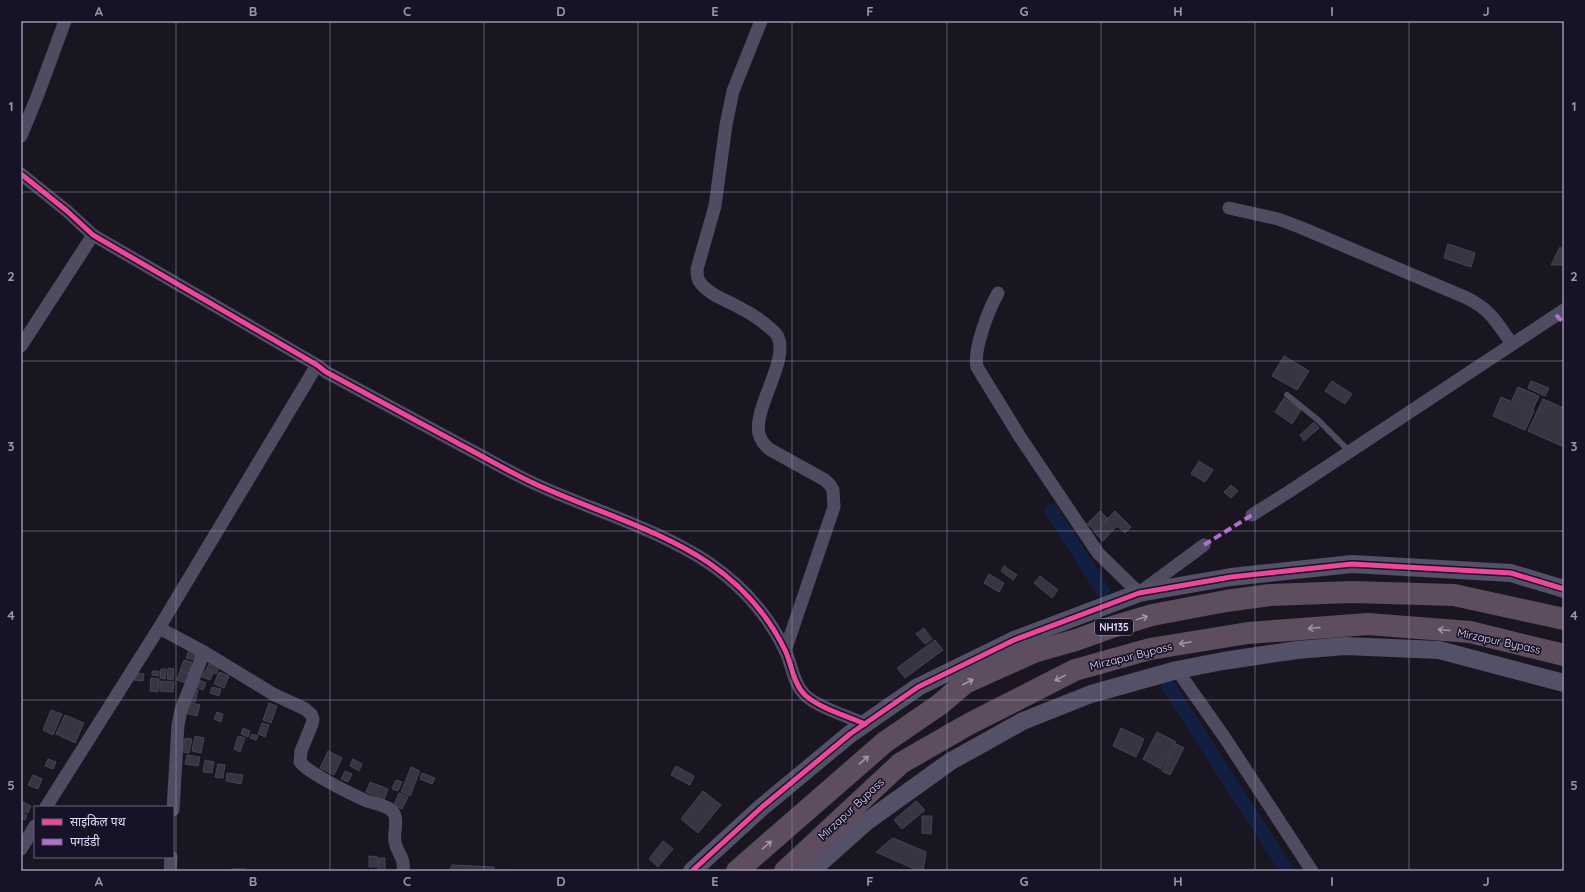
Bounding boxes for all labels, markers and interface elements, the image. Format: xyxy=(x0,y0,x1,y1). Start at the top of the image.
text: A xyxy=(95,3,104,19)
text: B xyxy=(249,3,257,19)
text: C xyxy=(403,3,411,19)
text: D xyxy=(556,3,566,19)
text: E xyxy=(711,3,719,19)
text: F xyxy=(866,3,874,19)
text: G xyxy=(1019,3,1029,19)
text: H xyxy=(1173,3,1183,19)
text: I xyxy=(1330,3,1334,19)
text: J xyxy=(1482,3,1490,19)
text: 1 xyxy=(8,98,14,114)
text: 1 xyxy=(1571,98,1577,114)
text: 2 xyxy=(7,268,15,284)
text: 2 xyxy=(1570,268,1578,284)
text: 3 xyxy=(8,438,15,454)
text: 3 xyxy=(1571,438,1578,454)
text: 4 xyxy=(7,607,15,623)
text: 4 xyxy=(1570,607,1578,623)
one-way arrow xyxy=(1136,614,1149,621)
road number: NH135 xyxy=(1095,619,1133,635)
one-way arrow xyxy=(1308,624,1321,632)
street label: Mirzapur Bypass xyxy=(1456,625,1542,657)
one-way arrow xyxy=(1438,626,1451,634)
street label: Mirzapur Bypass xyxy=(1088,639,1174,673)
one-way arrow xyxy=(1179,639,1192,647)
one-way arrow xyxy=(1055,674,1067,682)
one-way arrow xyxy=(962,678,974,685)
one-way arrow xyxy=(859,755,870,764)
street label: Mirzapur Bypass xyxy=(815,775,887,843)
text: 5 xyxy=(7,777,15,793)
text: 5 xyxy=(1570,777,1578,793)
legend xyxy=(34,806,174,858)
text: साइकिल पथ xyxy=(70,814,126,829)
text: पगडंडी xyxy=(70,834,100,849)
one-way arrow xyxy=(761,841,772,850)
text: A xyxy=(95,873,104,889)
text: B xyxy=(249,873,257,889)
text: C xyxy=(403,873,411,889)
text: D xyxy=(556,873,566,889)
text: E xyxy=(711,873,719,889)
text: F xyxy=(866,873,874,889)
text: G xyxy=(1019,873,1029,889)
text: H xyxy=(1173,873,1183,889)
text: I xyxy=(1330,873,1334,889)
text: J xyxy=(1482,873,1490,889)

